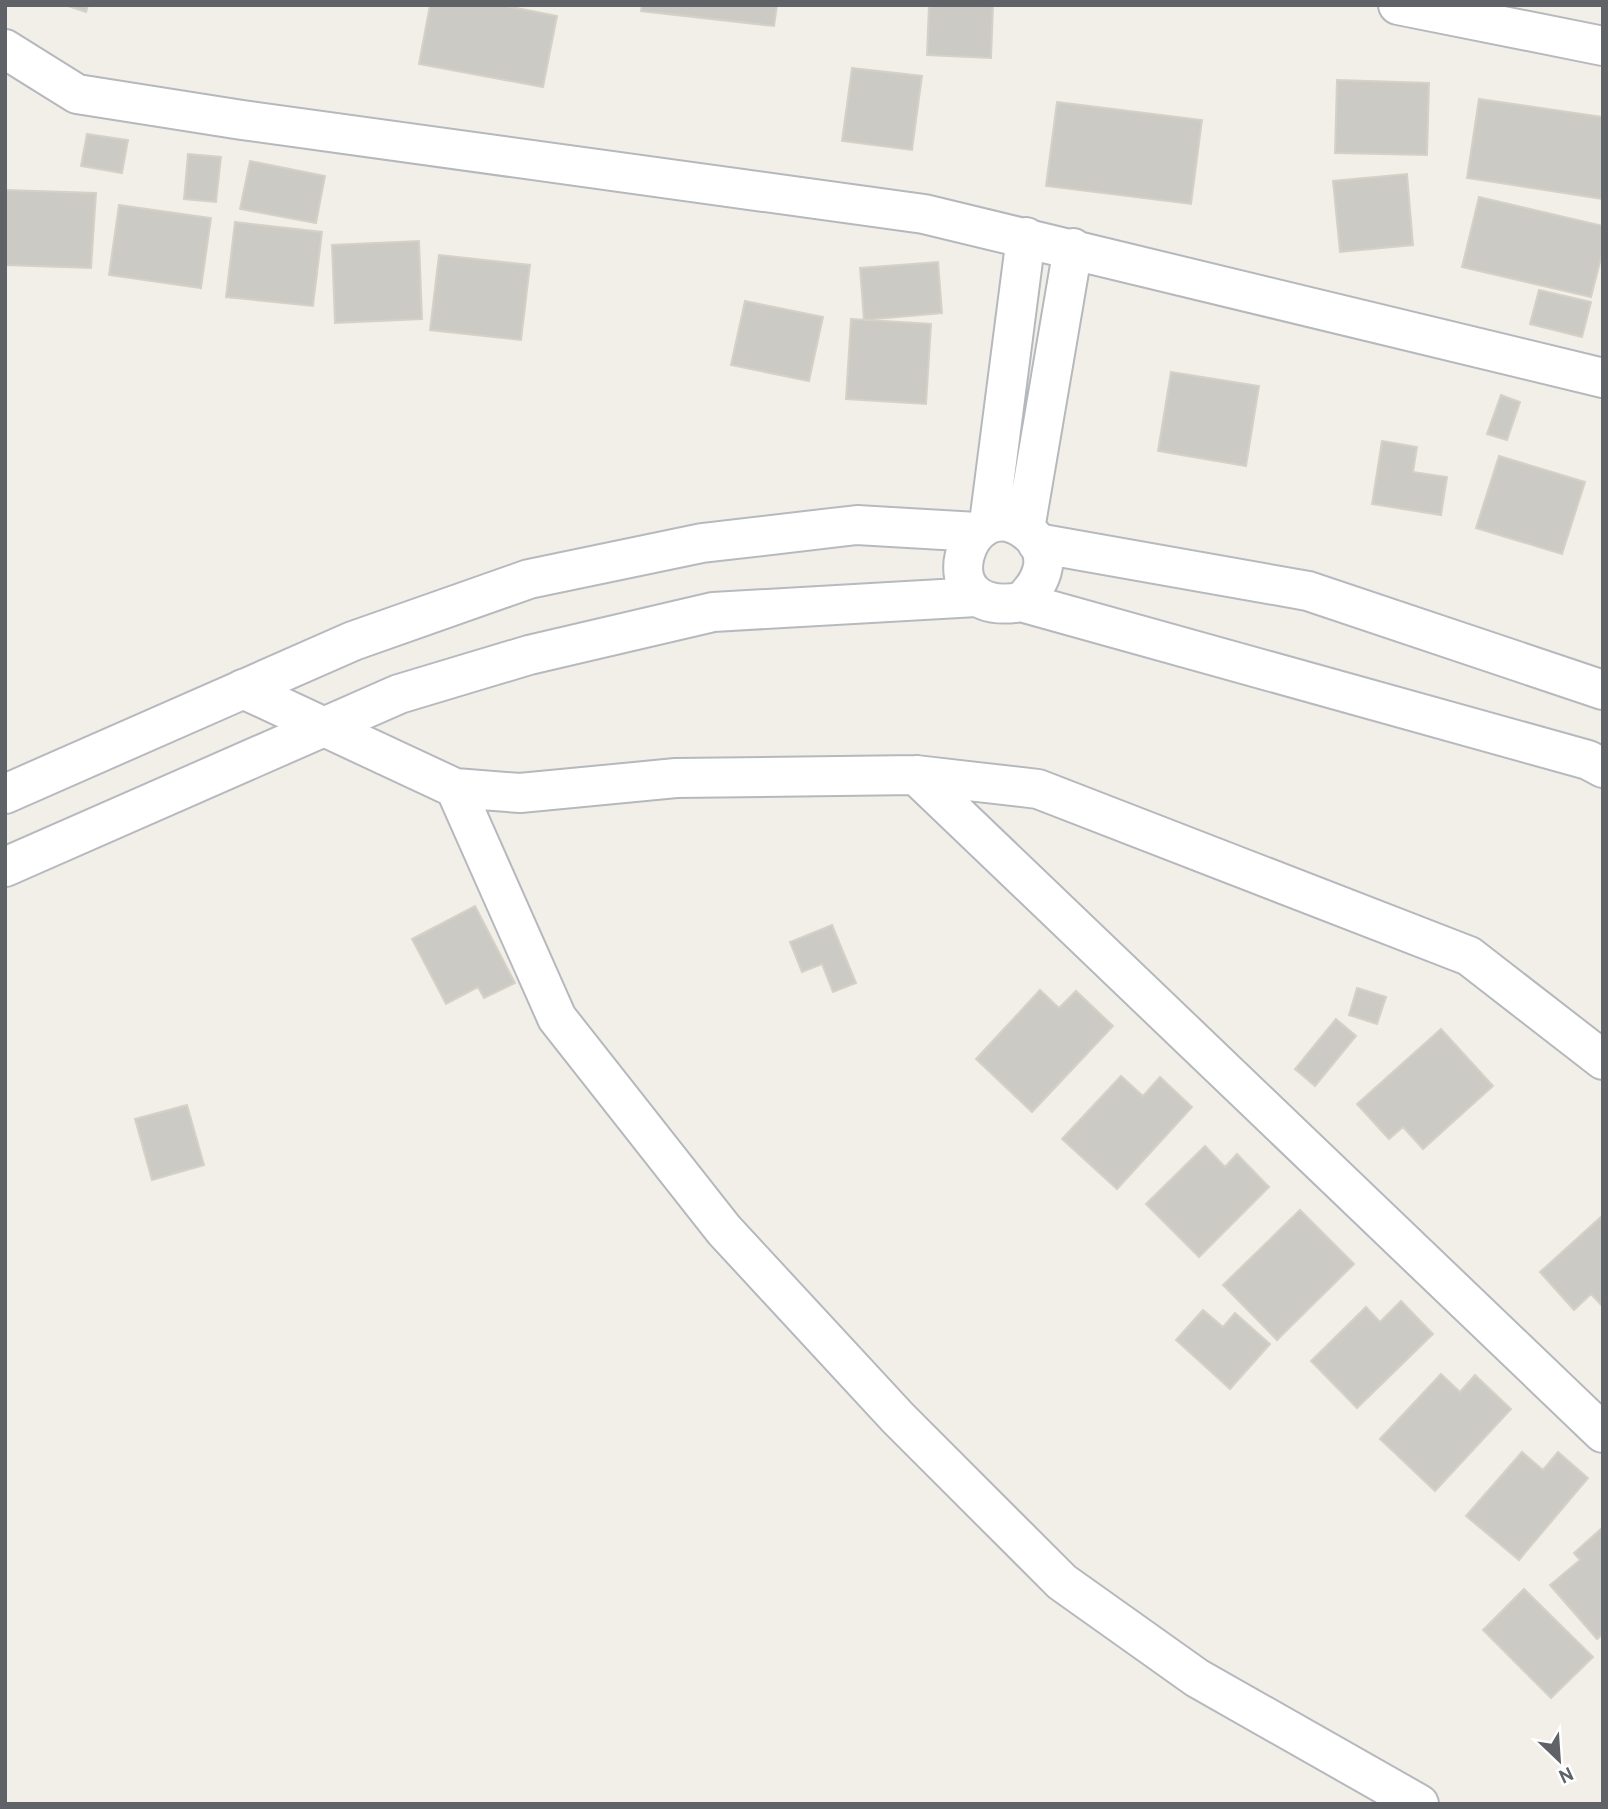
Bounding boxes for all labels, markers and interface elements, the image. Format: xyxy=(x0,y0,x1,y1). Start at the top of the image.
north arrow xyxy=(1524,1725,1594,1795)
text: N xyxy=(1554,1760,1577,1787)

